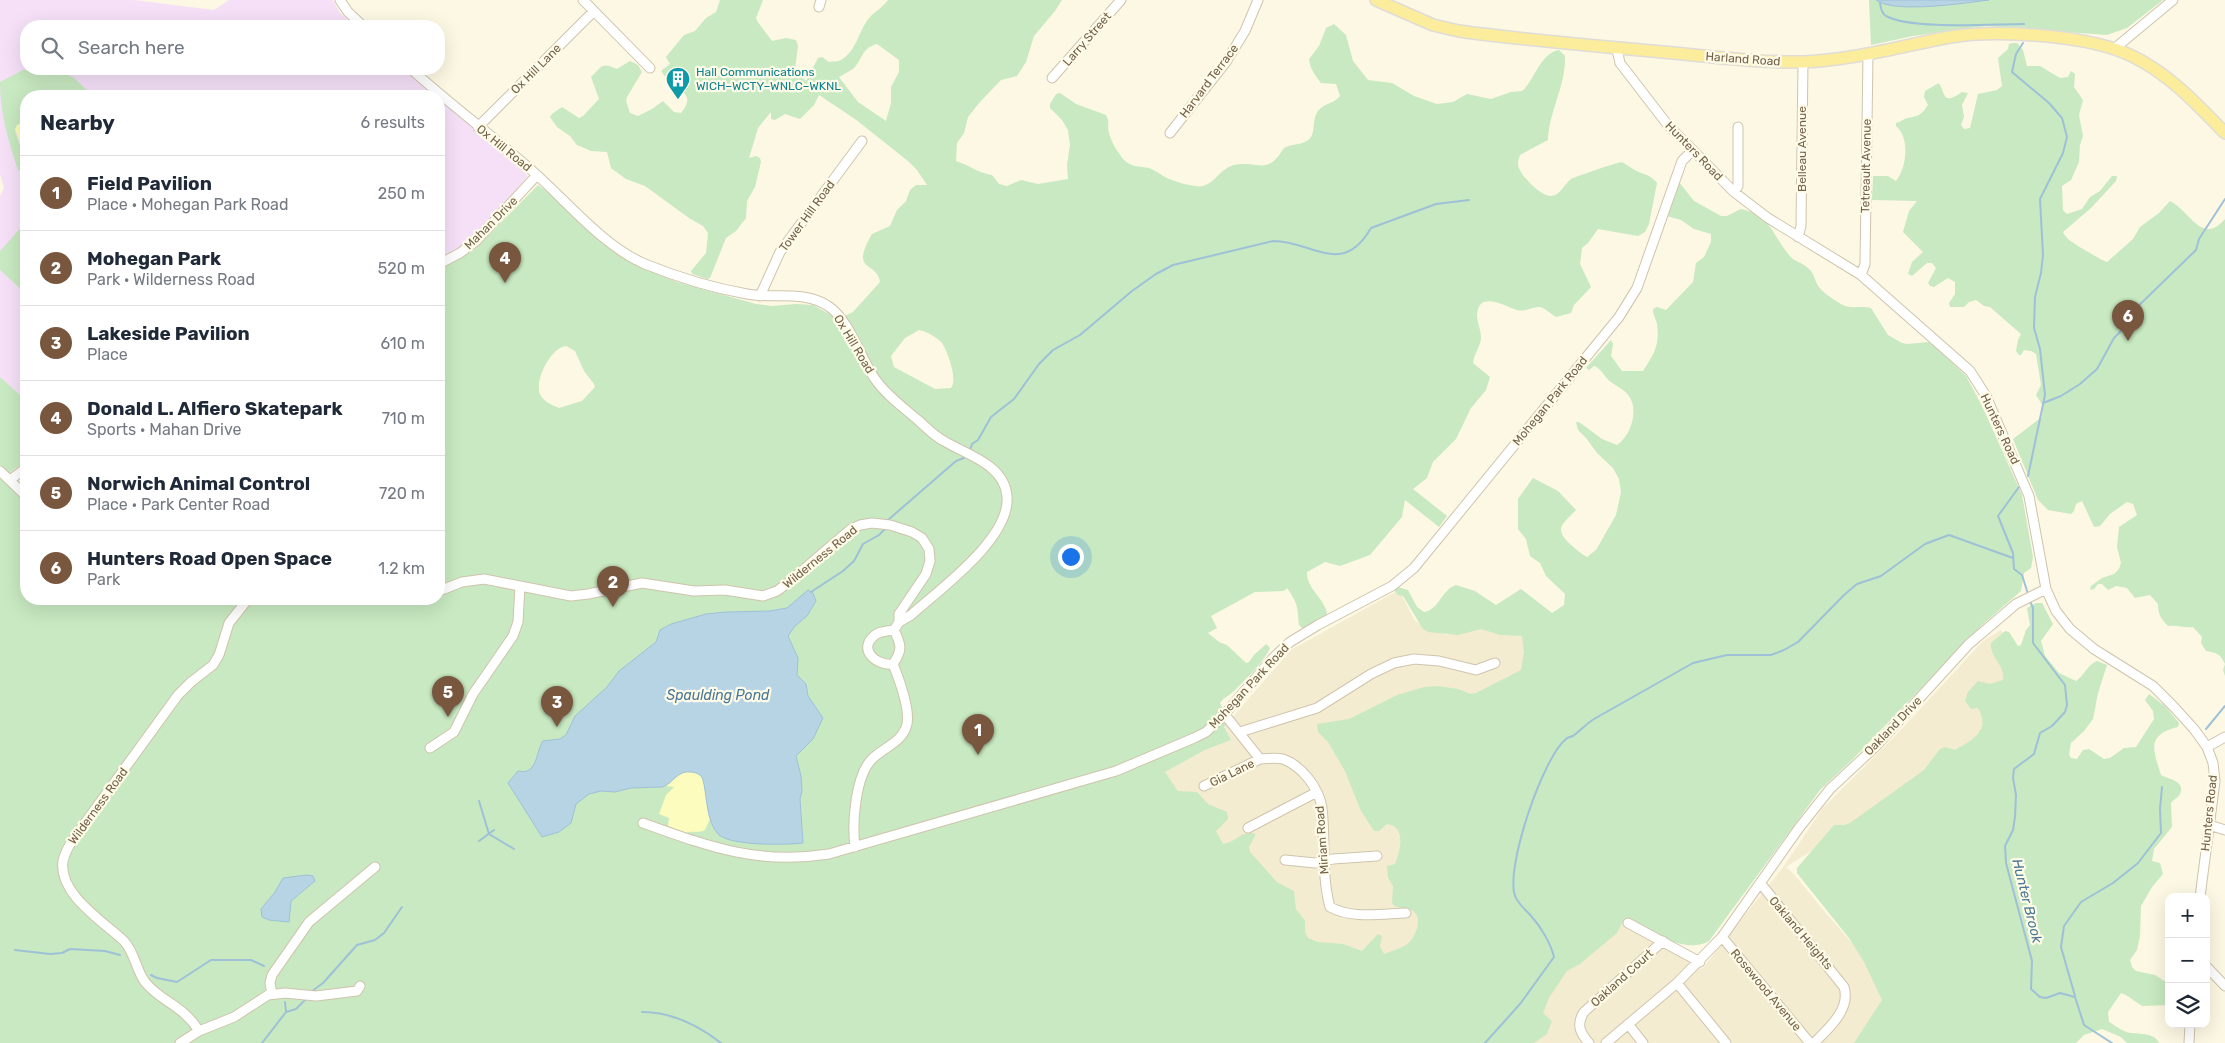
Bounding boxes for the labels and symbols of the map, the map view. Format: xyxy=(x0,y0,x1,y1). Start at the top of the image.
street label: Larry Street xyxy=(1060,9,1114,69)
street label: Ox Hill Lane xyxy=(508,41,564,97)
street label: Harvard Terrace xyxy=(1177,41,1241,121)
street label: Harland Road xyxy=(1705,49,1781,69)
place label: Hall Communications WICH–WCTY–WNLC–WKNL xyxy=(696,65,841,93)
building icon: Hall Communications WICH–WCTY–WNLC–WKNL xyxy=(665,66,691,100)
street label: Belleau Avenue xyxy=(1795,106,1809,192)
street label: Tetreault Avenue xyxy=(1858,118,1874,213)
street label: Hunters Road xyxy=(1662,119,1726,183)
street label: Ox Hill Road xyxy=(474,122,534,174)
street label: Tower Hill Road xyxy=(776,178,838,254)
street label: Mahan Drive xyxy=(462,193,521,252)
pin: 4 xyxy=(489,242,521,283)
pin: 6 xyxy=(2112,300,2144,341)
street label: Ox Hill Road xyxy=(831,312,877,376)
street label: Mohegan Park Road xyxy=(1510,354,1590,448)
street label: Hunters Road xyxy=(1978,391,2022,467)
street label: Wilderness Road xyxy=(780,523,860,591)
your location xyxy=(1058,544,1084,570)
pin: 2 xyxy=(597,566,629,607)
street label: Mohegan Park Road xyxy=(1206,641,1292,731)
pin: 5 xyxy=(432,676,464,717)
pin: 3 xyxy=(541,686,573,727)
water label: Spaulding Pond xyxy=(667,687,770,704)
street label: Oakland Drive xyxy=(1861,693,1925,758)
pin: 1 xyxy=(962,714,994,755)
street label: Gia Lane xyxy=(1207,756,1257,790)
street label: Wilderness Road xyxy=(65,765,131,847)
street label: Hunters Road xyxy=(2198,774,2220,852)
street label: Miriam Road xyxy=(1313,805,1331,875)
water label: Hunter Brook xyxy=(2008,857,2046,946)
street label: Oakland Heights xyxy=(1766,894,1836,972)
street label: Oakland Court xyxy=(1588,946,1656,1010)
street label: Rosewood Avenue xyxy=(1728,946,1804,1034)

